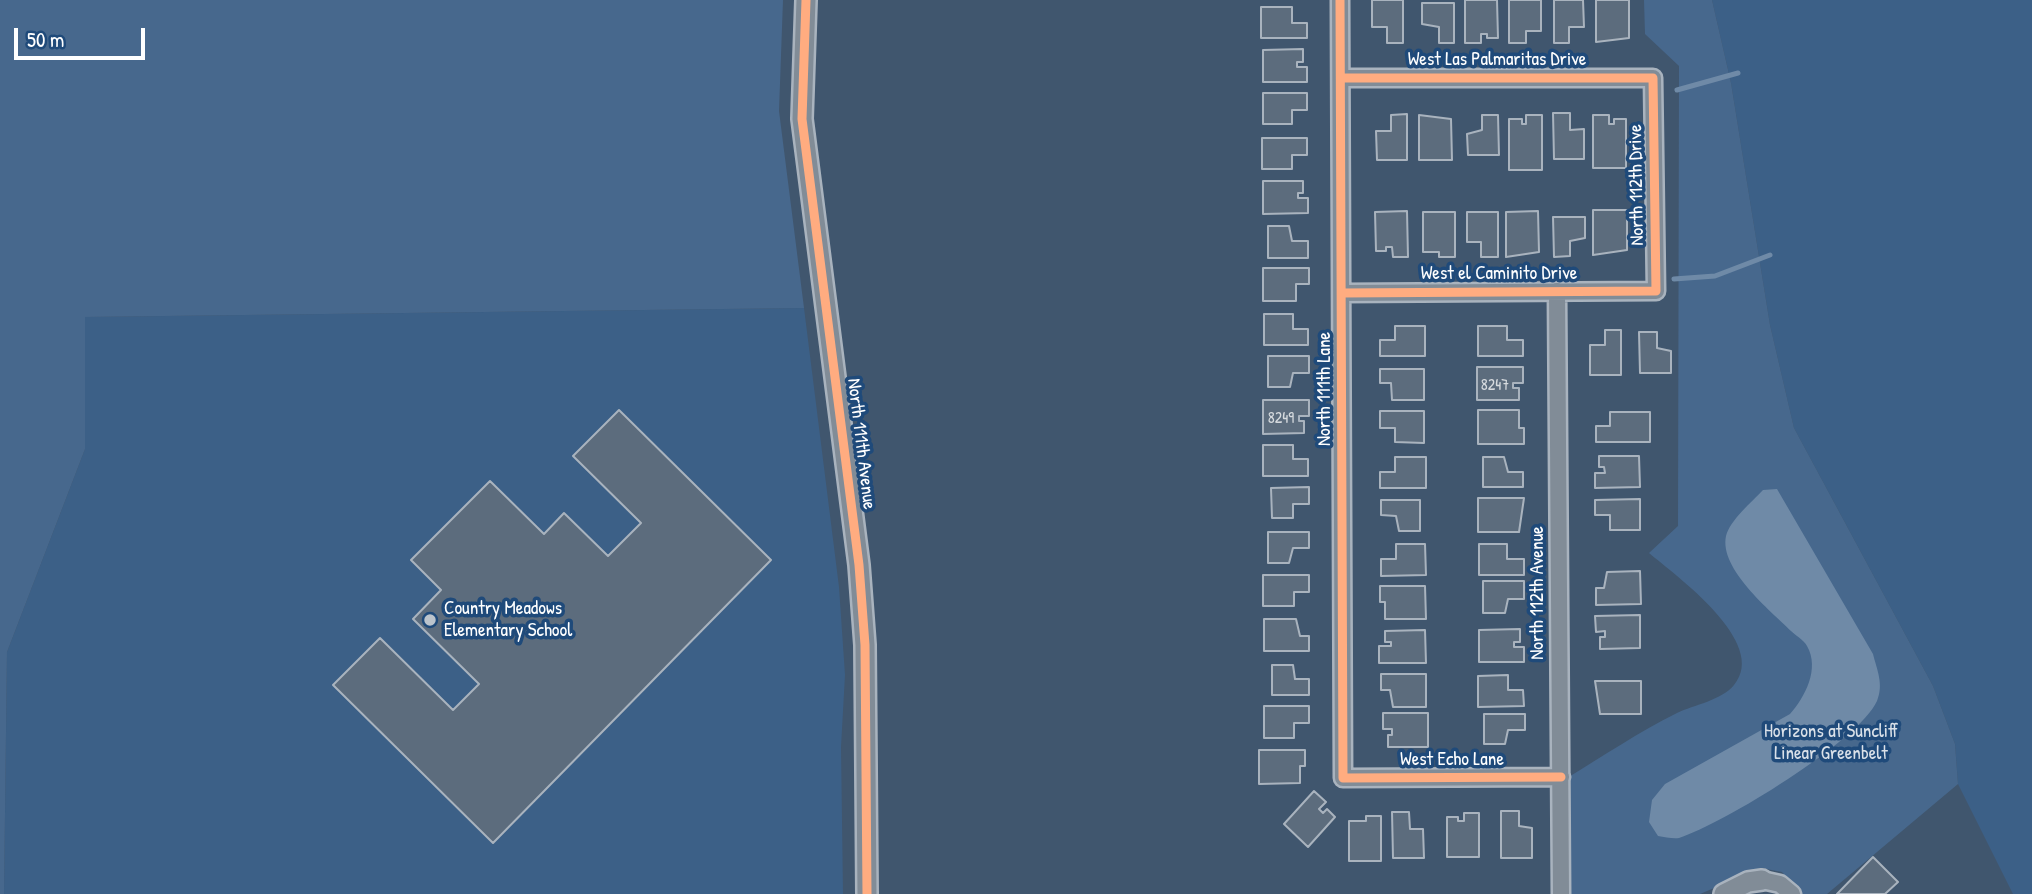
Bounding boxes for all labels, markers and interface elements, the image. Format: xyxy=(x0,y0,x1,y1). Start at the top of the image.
scale bar xyxy=(18,14,149,58)
text: 50 m xyxy=(27,25,64,54)
street label: West Las Palmaritas Drive xyxy=(1408,49,1586,71)
street label: North 112th Drive xyxy=(1625,124,1649,246)
street label: West el Caminito Drive xyxy=(1421,263,1577,285)
street label: North 111th Lane xyxy=(1314,332,1336,446)
house number: 8247 xyxy=(1481,376,1509,396)
street label: North 111th Avenue xyxy=(842,377,880,511)
house number: 8249 xyxy=(1268,409,1294,429)
street label: North 112th Avenue xyxy=(1527,526,1549,660)
place label: Country Meadows Elementary School xyxy=(444,598,572,642)
marker: Country Meadows Elementary School xyxy=(422,612,438,628)
park label: Horizons at Suncliff Linear Greenbelt xyxy=(1764,721,1898,765)
street label: West Echo Lane xyxy=(1400,749,1504,771)

